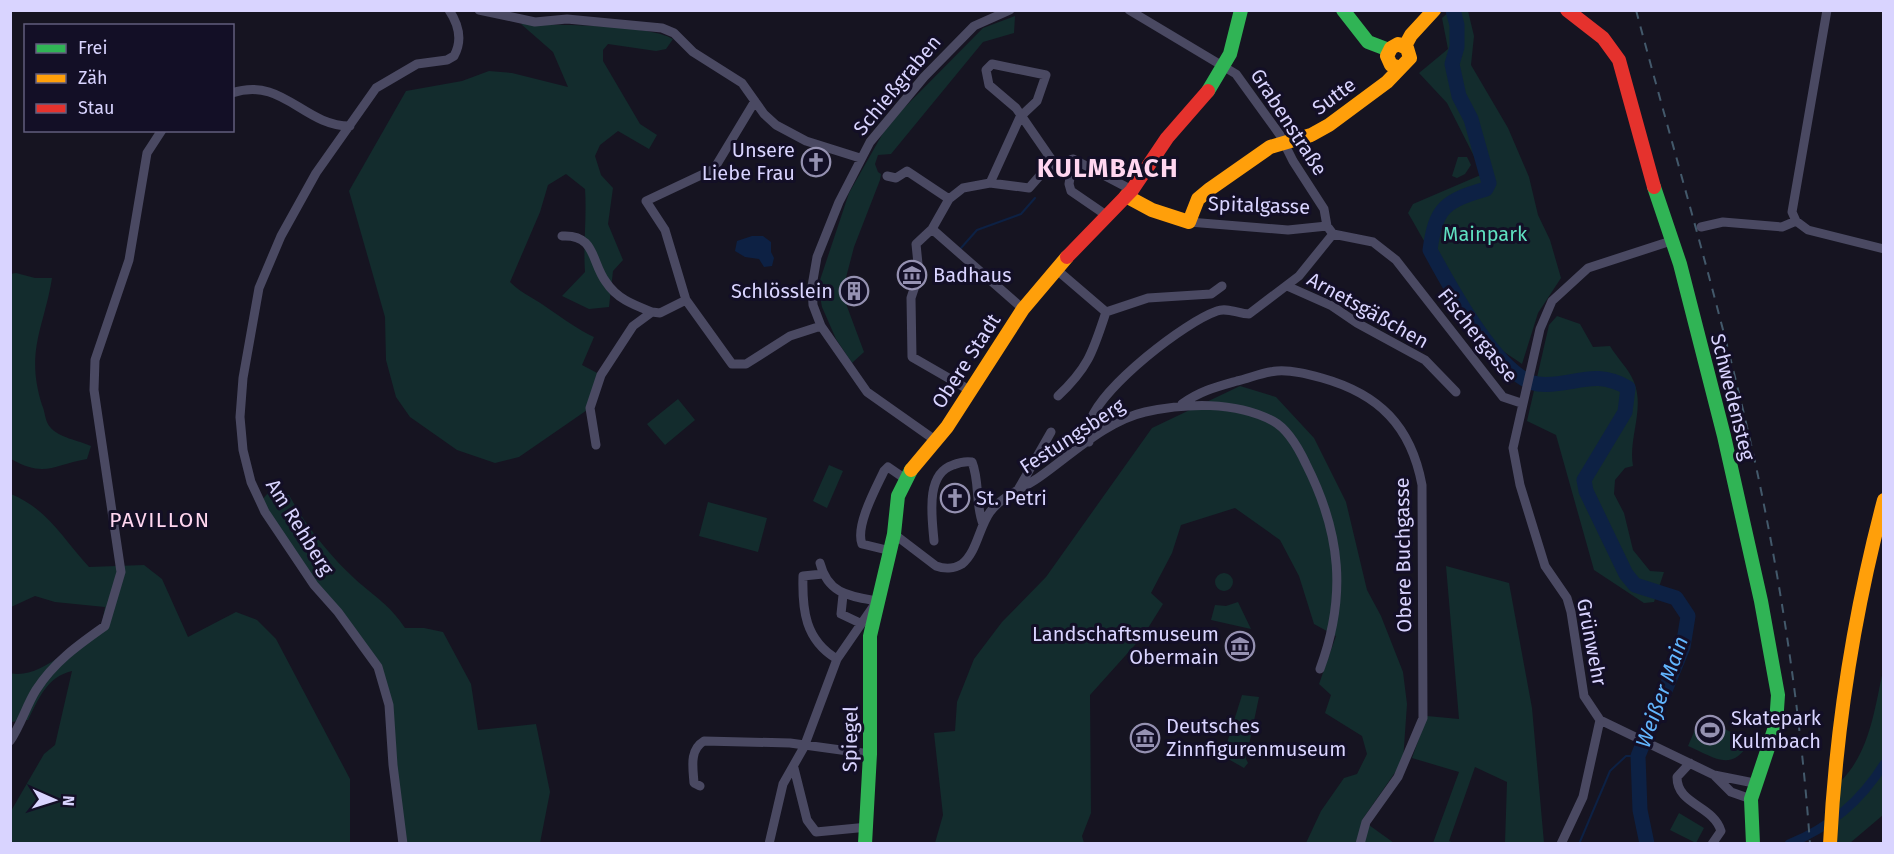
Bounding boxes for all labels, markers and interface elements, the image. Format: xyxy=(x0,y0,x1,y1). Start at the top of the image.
legend xyxy=(24,24,234,132)
street label: Schießgraben xyxy=(848,30,946,140)
text: Frei xyxy=(78,37,108,59)
street label: Grabenstraße xyxy=(1246,64,1332,180)
text: Zäh xyxy=(78,67,107,89)
street label: Sutte xyxy=(1308,72,1360,120)
text: Stau xyxy=(78,97,114,119)
place label: Unsere Liebe Frau xyxy=(702,138,795,185)
church icon: Unsere Liebe Frau xyxy=(800,146,832,178)
district label: KULMBACH xyxy=(1037,153,1179,184)
street label: Spitalgasse xyxy=(1208,191,1310,219)
park label: Mainpark xyxy=(1443,222,1528,246)
museum icon: Badhaus xyxy=(896,259,928,291)
place label: Badhaus xyxy=(933,263,1012,287)
street label: Arnetsgäßchen xyxy=(1303,267,1433,353)
building icon: Schlösslein xyxy=(838,275,870,307)
place label: Schlösslein xyxy=(731,279,833,303)
street label: Fischergasse xyxy=(1433,283,1523,387)
street label: Obere Stadt xyxy=(927,309,1006,413)
street label: Schwedensteg xyxy=(1706,331,1760,463)
street label: Festungsberg xyxy=(1015,393,1129,479)
street label: Am Rehberg xyxy=(261,474,339,580)
street label: Obere Buchgasse xyxy=(1390,477,1416,633)
church icon: St. Petri xyxy=(939,482,971,514)
place label: St. Petri xyxy=(976,486,1047,510)
district label: PAVILLON xyxy=(109,507,211,533)
street label: Grünwehr xyxy=(1572,596,1612,688)
place label: Landschaftsmuseum Obermain xyxy=(1032,622,1219,669)
museum icon: Landschaftsmuseum Obermain xyxy=(1224,630,1256,662)
water label: Weißer Main xyxy=(1630,633,1694,751)
street label: Spiegel xyxy=(837,706,863,772)
place label: Skatepark Kulmbach xyxy=(1731,706,1822,753)
place label: Deutsches Zinnfigurenmuseum xyxy=(1166,714,1346,761)
sports icon: Skatepark Kulmbach xyxy=(1694,714,1726,746)
museum icon: Deutsches Zinnfigurenmuseum xyxy=(1129,722,1161,754)
north arrow xyxy=(24,770,84,830)
text: N xyxy=(59,795,78,807)

